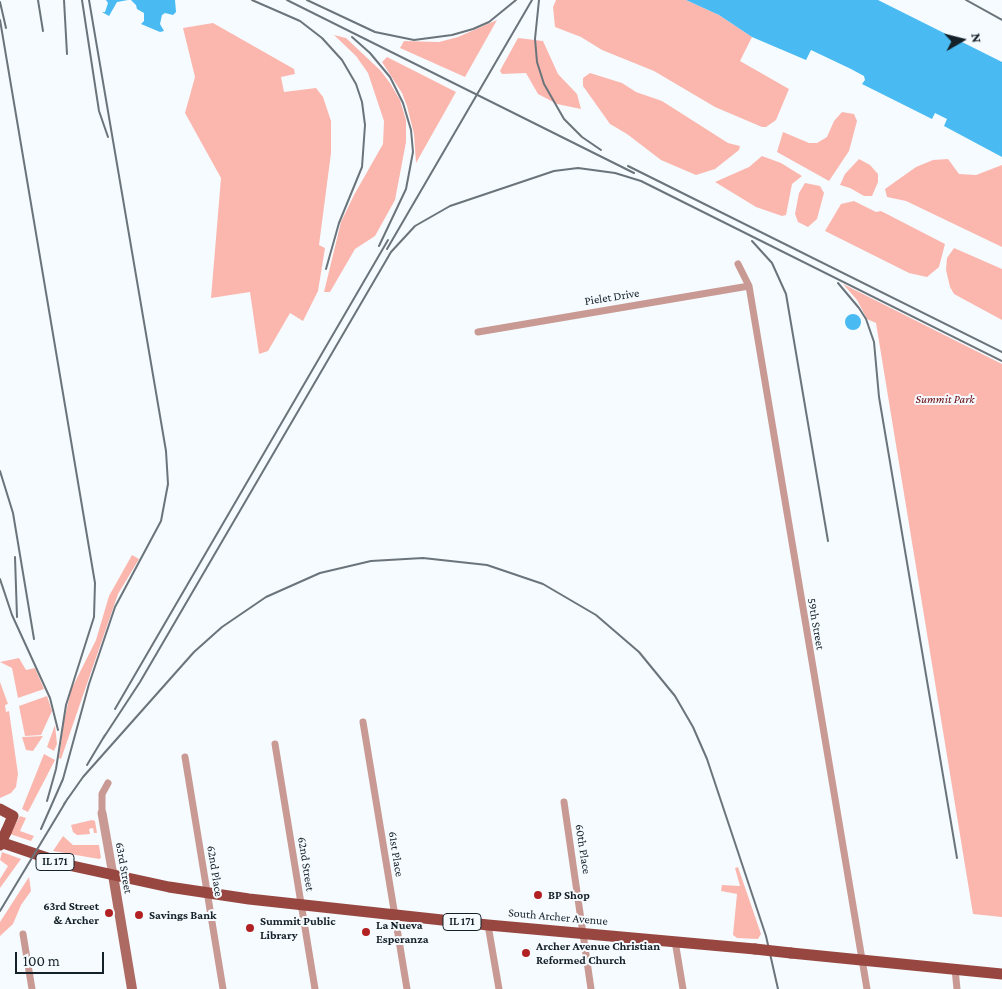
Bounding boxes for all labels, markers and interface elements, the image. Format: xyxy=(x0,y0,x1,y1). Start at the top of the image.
north arrow xyxy=(937,15,987,65)
text: N xyxy=(968,32,985,44)
street label: Pielet Drive xyxy=(584,286,640,308)
park label: Summit Park xyxy=(916,392,974,406)
street label: 59th Street xyxy=(804,597,828,651)
street label: 60th Place xyxy=(572,823,594,875)
street label: 61st Place xyxy=(385,830,407,878)
street label: 62nd Street xyxy=(295,836,317,892)
street label: 63rd Street xyxy=(112,841,136,895)
street label: 62nd Place xyxy=(204,844,226,898)
road number: IL 171 xyxy=(36,854,74,870)
place label: BP Shop xyxy=(548,888,590,902)
marker: BP Shop xyxy=(532,889,544,901)
place label: 63rd Street & Archer xyxy=(43,899,99,927)
street label: South Archer Avenue xyxy=(508,905,608,929)
marker: 63rd Street & Archer xyxy=(103,907,115,919)
place label: Savings Bank xyxy=(149,908,217,922)
marker: Savings Bank xyxy=(133,909,145,921)
place label: Summit Public Library xyxy=(260,914,336,942)
road number: IL 171 xyxy=(443,914,481,930)
place label: La Nueva Esperanza xyxy=(376,918,429,946)
marker: Summit Public Library xyxy=(244,922,256,934)
marker: La Nueva Esperanza xyxy=(360,926,372,938)
place label: Archer Avenue Christian Reformed Church xyxy=(536,939,660,967)
scale bar xyxy=(18,942,106,974)
marker: Archer Avenue Christian Reformed Church xyxy=(520,947,532,959)
text: 100 m xyxy=(23,953,60,969)

